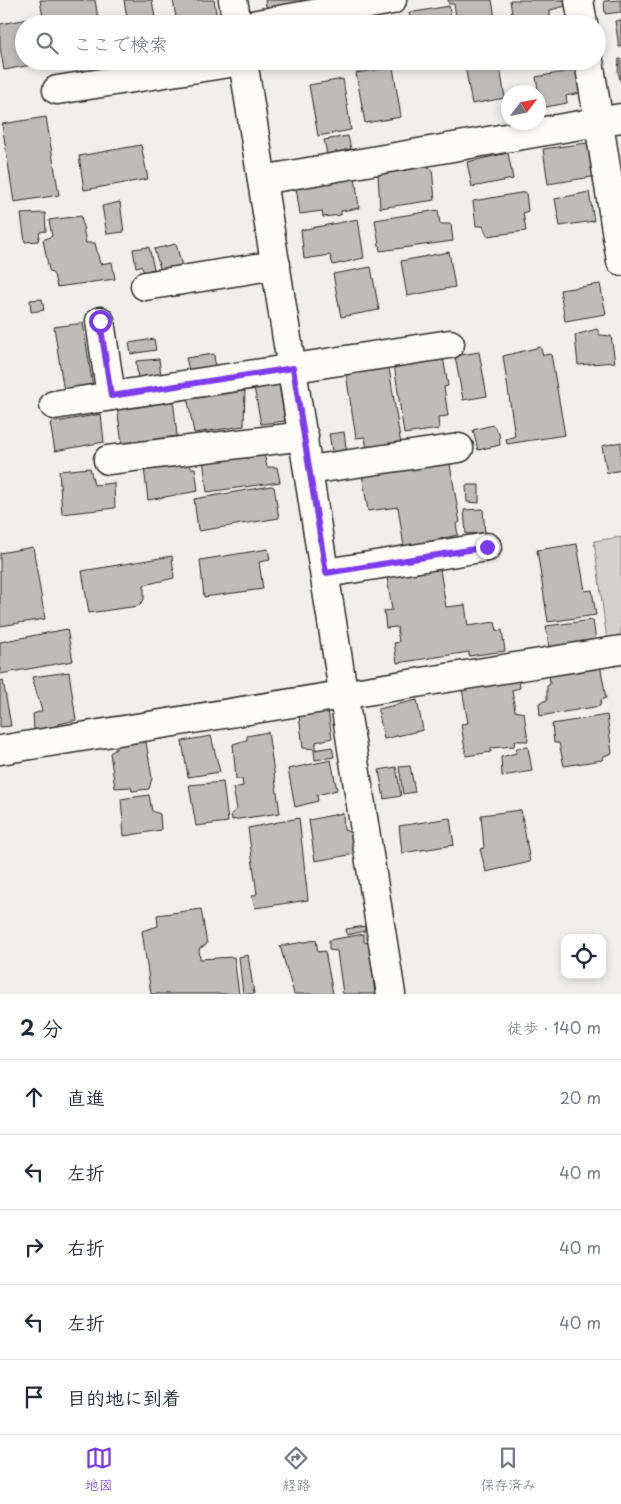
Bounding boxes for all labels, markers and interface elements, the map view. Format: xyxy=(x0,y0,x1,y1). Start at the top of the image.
search box xyxy=(15,15,606,70)
icon: search xyxy=(33,29,61,57)
text: ここで検索 xyxy=(73,29,168,57)
north arrow xyxy=(501,85,546,130)
route start xyxy=(89,310,112,333)
route end xyxy=(476,536,499,559)
map controls xyxy=(561,934,606,979)
button: locate xyxy=(561,934,606,979)
text: 2 分 xyxy=(20,1011,62,1043)
text: 徒歩 · 140 m xyxy=(507,1015,601,1039)
icon: ahead xyxy=(20,1083,48,1111)
text: 直進 xyxy=(67,1083,105,1111)
text: 20 m xyxy=(560,1085,601,1109)
icon: left xyxy=(20,1158,48,1186)
text: 左折 xyxy=(67,1158,105,1186)
text: 40 m xyxy=(559,1160,601,1184)
icon: right xyxy=(20,1233,48,1261)
text: 右折 xyxy=(67,1233,105,1261)
text: 40 m xyxy=(559,1235,601,1259)
icon: left xyxy=(20,1308,48,1336)
text: 左折 xyxy=(67,1308,105,1336)
text: 40 m xyxy=(559,1310,601,1334)
icon: arrive xyxy=(20,1383,48,1411)
text: 目的地に到着 xyxy=(67,1383,181,1411)
tab: 地図 xyxy=(85,1444,113,1495)
tab: 経路 xyxy=(282,1444,310,1495)
tab: 保存済み xyxy=(480,1444,536,1495)

